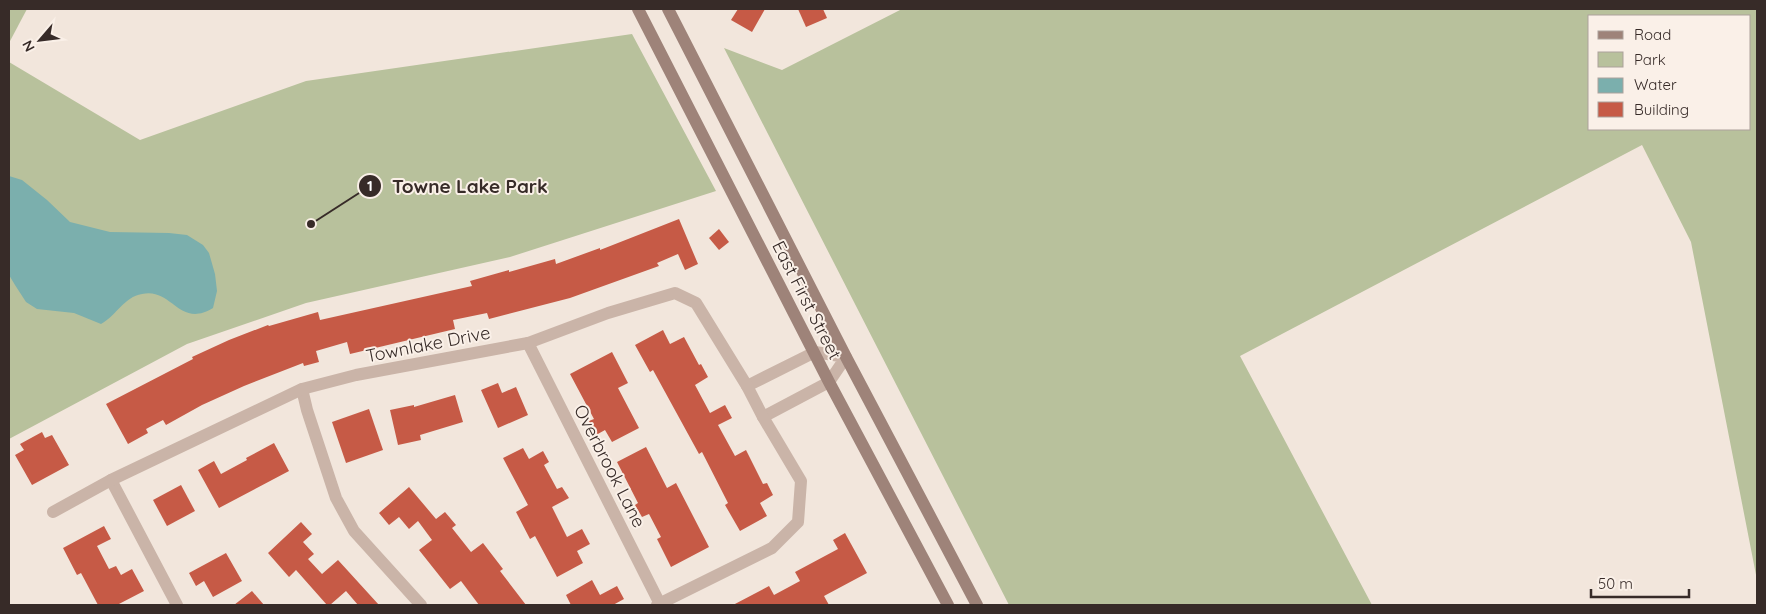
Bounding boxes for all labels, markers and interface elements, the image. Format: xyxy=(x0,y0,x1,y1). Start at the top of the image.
north arrow xyxy=(15,15,65,65)
legend xyxy=(1588,15,1751,130)
text: Road xyxy=(1634,25,1671,44)
text: N xyxy=(18,37,39,55)
text: Park xyxy=(1634,50,1666,69)
text: Water xyxy=(1634,75,1677,94)
text: Building xyxy=(1634,100,1689,119)
callout: Towne Lake Park xyxy=(357,169,558,203)
text: Towne Lake Park xyxy=(392,174,548,198)
text: 1 xyxy=(367,176,373,195)
street label: East First Street xyxy=(767,237,847,363)
street label: Townlake Drive xyxy=(364,321,492,367)
street label: Overbrook Lane xyxy=(569,401,651,531)
scale bar xyxy=(1591,566,1688,598)
text: 50 m xyxy=(1598,574,1633,593)

